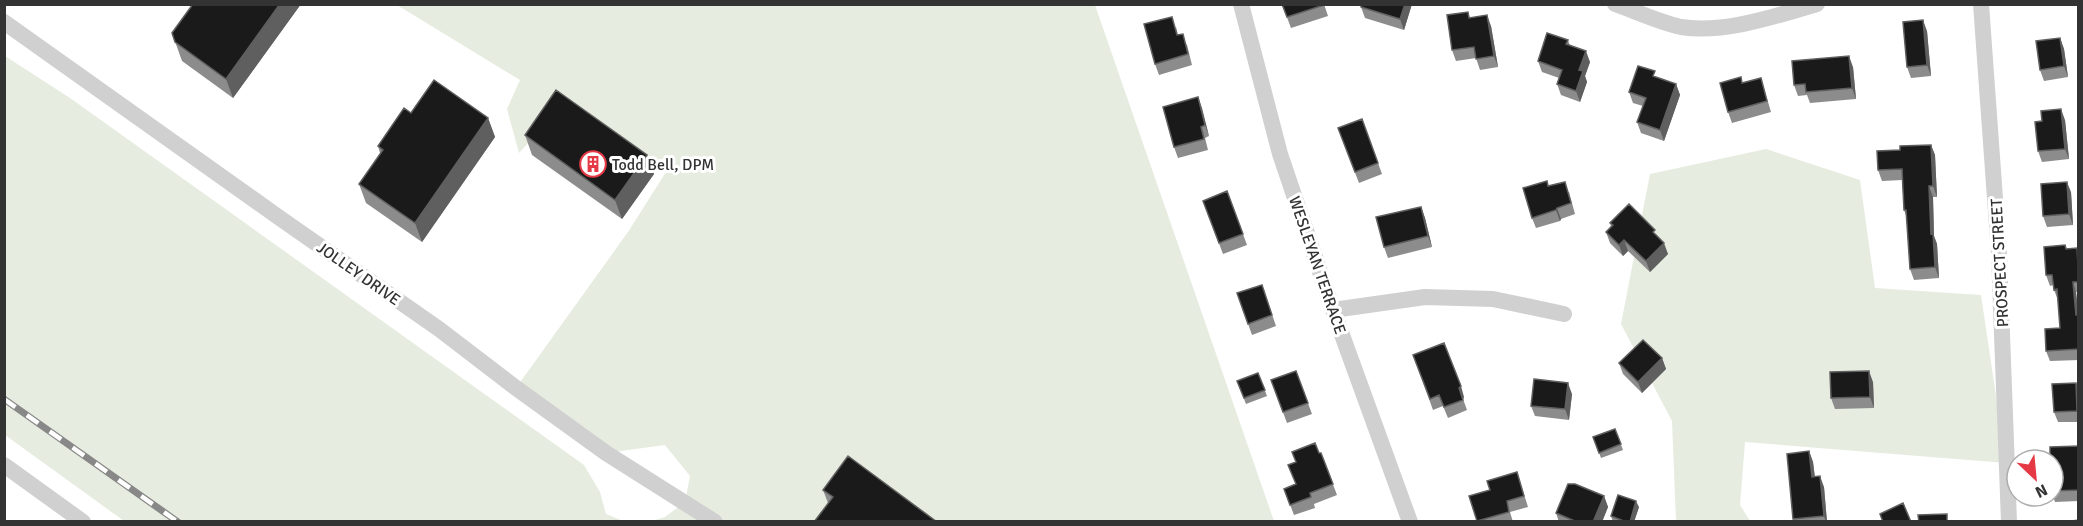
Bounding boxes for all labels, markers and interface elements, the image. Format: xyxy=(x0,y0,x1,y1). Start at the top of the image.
building icon: Todd Bell, DPM xyxy=(578,149,608,179)
place label: Todd Bell, DPM xyxy=(612,155,714,175)
street label: WESLEYAN TERRACE xyxy=(1284,194,1350,337)
street label: PROSPECT STREET xyxy=(1987,198,2013,328)
street label: JOLLEY DRIVE xyxy=(313,238,404,310)
north arrow xyxy=(2005,448,2065,508)
text: N xyxy=(2032,479,2051,502)

